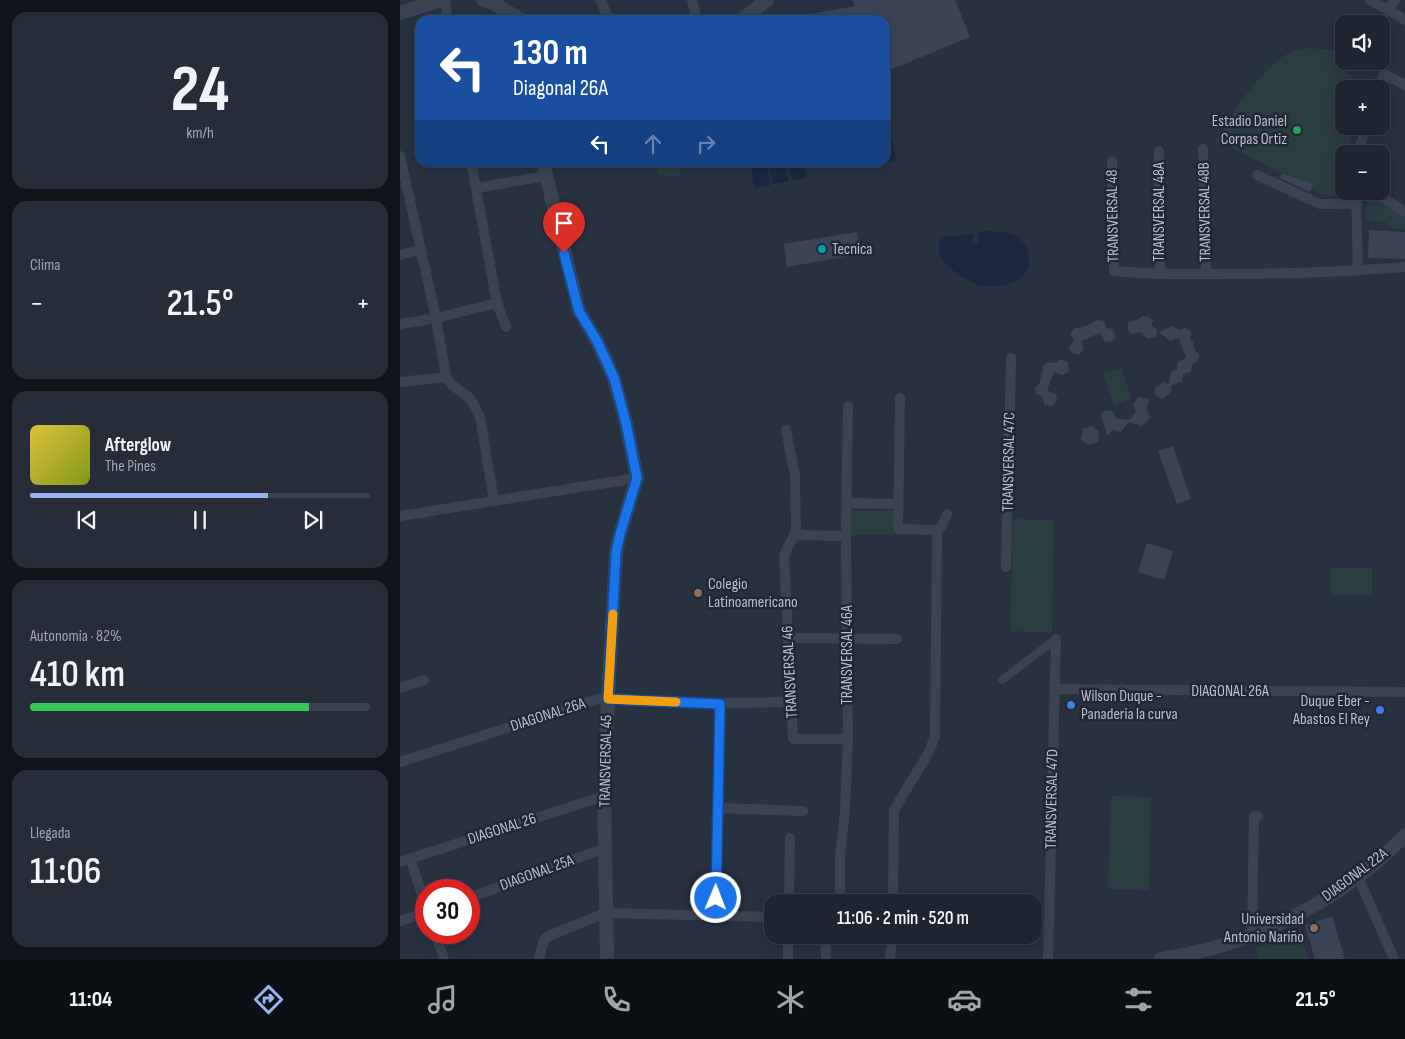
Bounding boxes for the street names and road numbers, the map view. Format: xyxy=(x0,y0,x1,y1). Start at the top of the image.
street label: TRANSVERSAL 48A xyxy=(1150,162,1169,262)
street label: TRANSVERSAL 48B xyxy=(1195,162,1215,262)
street label: TRANSVERSAL 48 xyxy=(1103,169,1123,263)
street label: TRANSVERSAL 47C xyxy=(999,412,1019,512)
street label: TRANSVERSAL 46A xyxy=(838,605,857,705)
street label: TRANSVERSAL 46 xyxy=(778,625,802,719)
street label: DIAGONAL 26A xyxy=(1191,682,1269,701)
street label: DIAGONAL 26A xyxy=(508,694,588,736)
street label: TRANSVERSAL 45 xyxy=(596,715,616,807)
street label: TRANSVERSAL 47D xyxy=(1042,749,1062,849)
street label: DIAGONAL 26 xyxy=(465,809,539,849)
street label: DIAGONAL 22A xyxy=(1318,844,1392,906)
street label: DIAGONAL 25A xyxy=(498,851,577,895)

